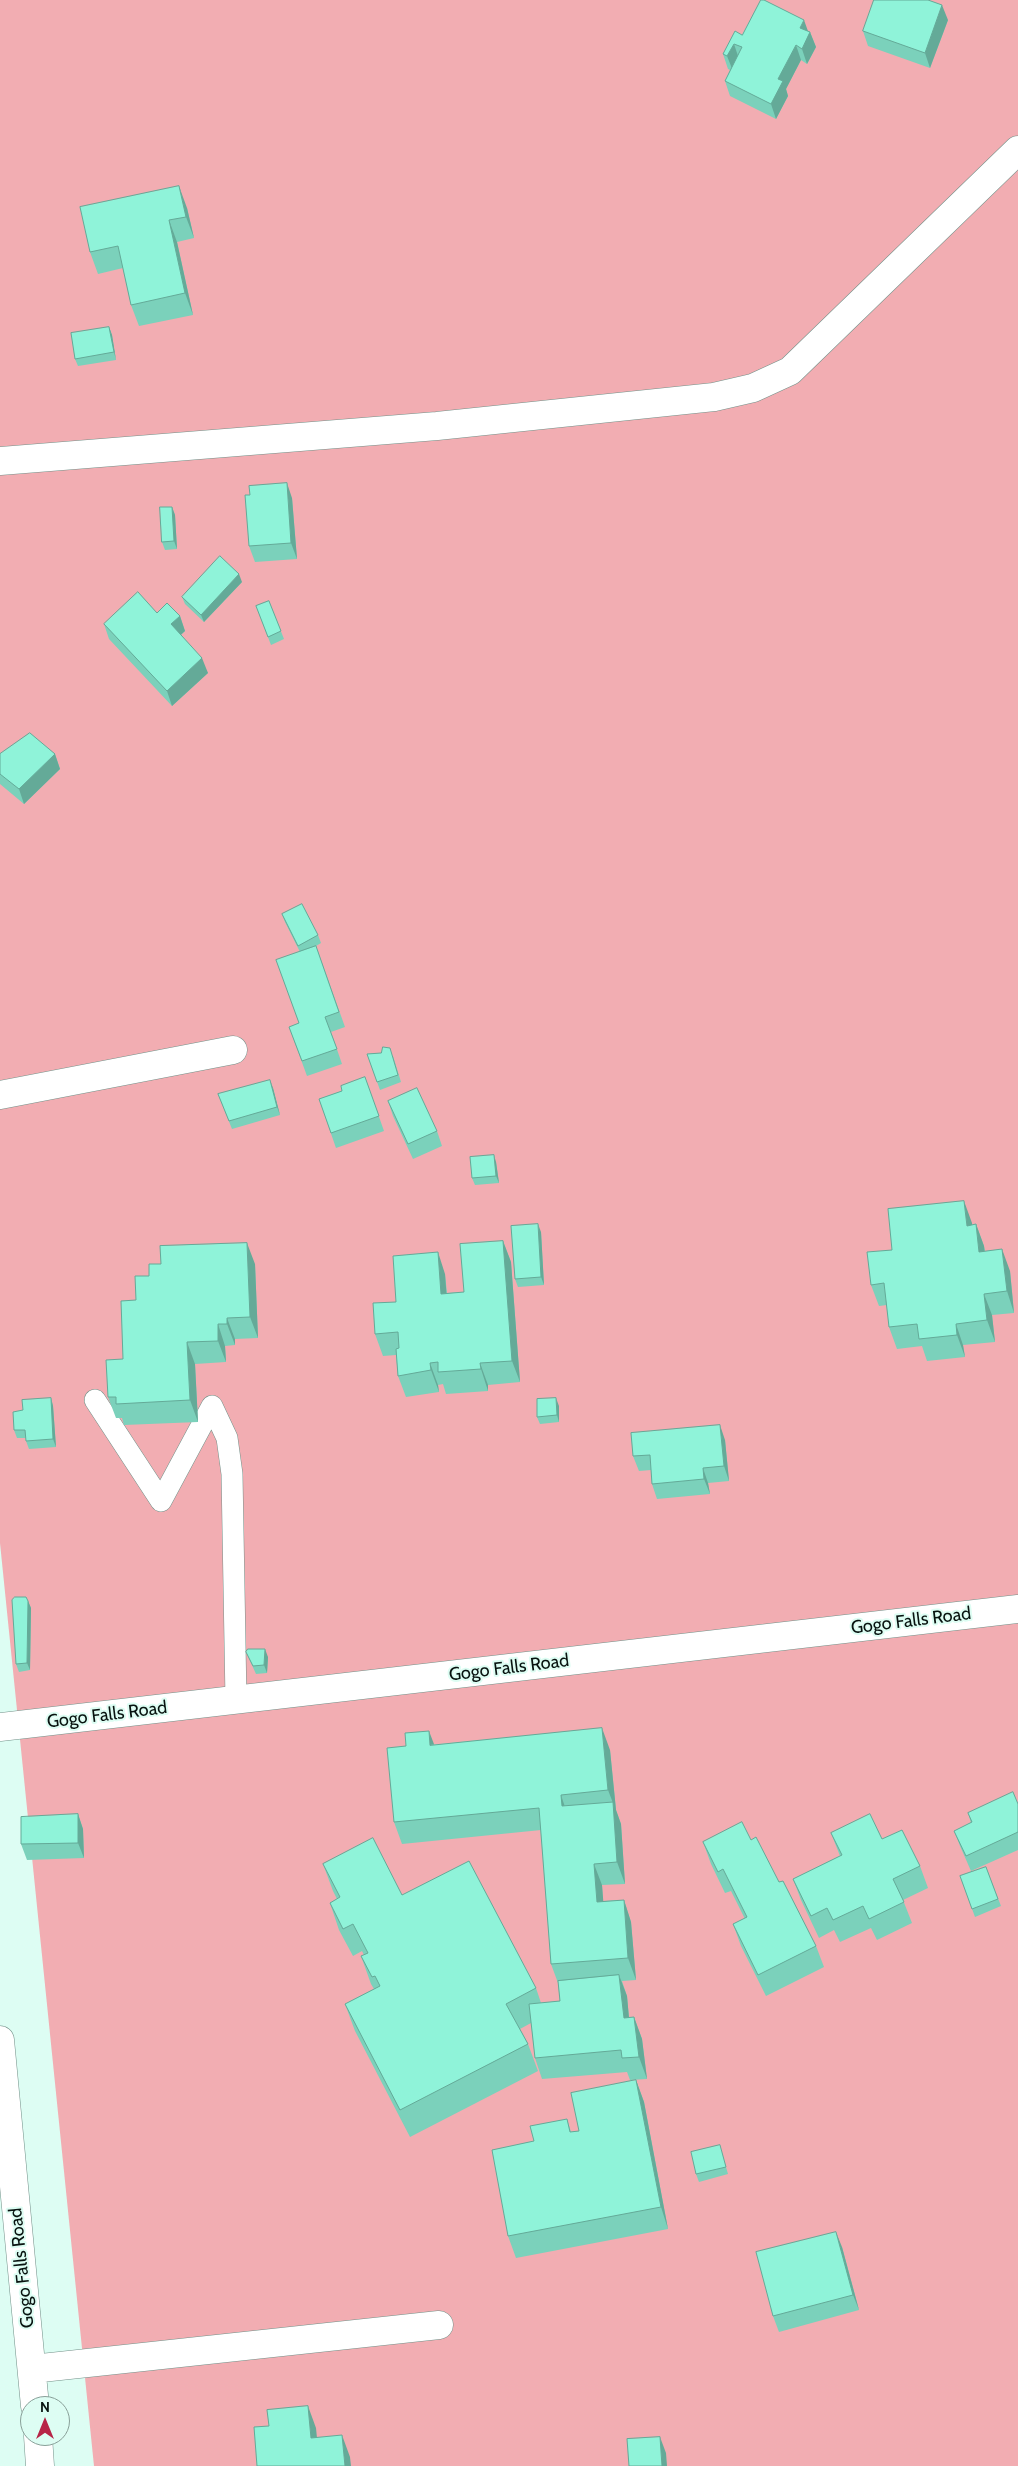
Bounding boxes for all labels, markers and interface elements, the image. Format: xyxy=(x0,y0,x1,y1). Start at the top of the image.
street label: Gogo Falls Road xyxy=(850,1603,972,1639)
street label: Gogo Falls Road xyxy=(448,1650,570,1686)
street label: Gogo Falls Road xyxy=(46,1697,168,1733)
street label: Gogo Falls Road xyxy=(5,2207,39,2329)
north arrow xyxy=(20,2396,70,2446)
text: N xyxy=(40,2398,50,2416)

